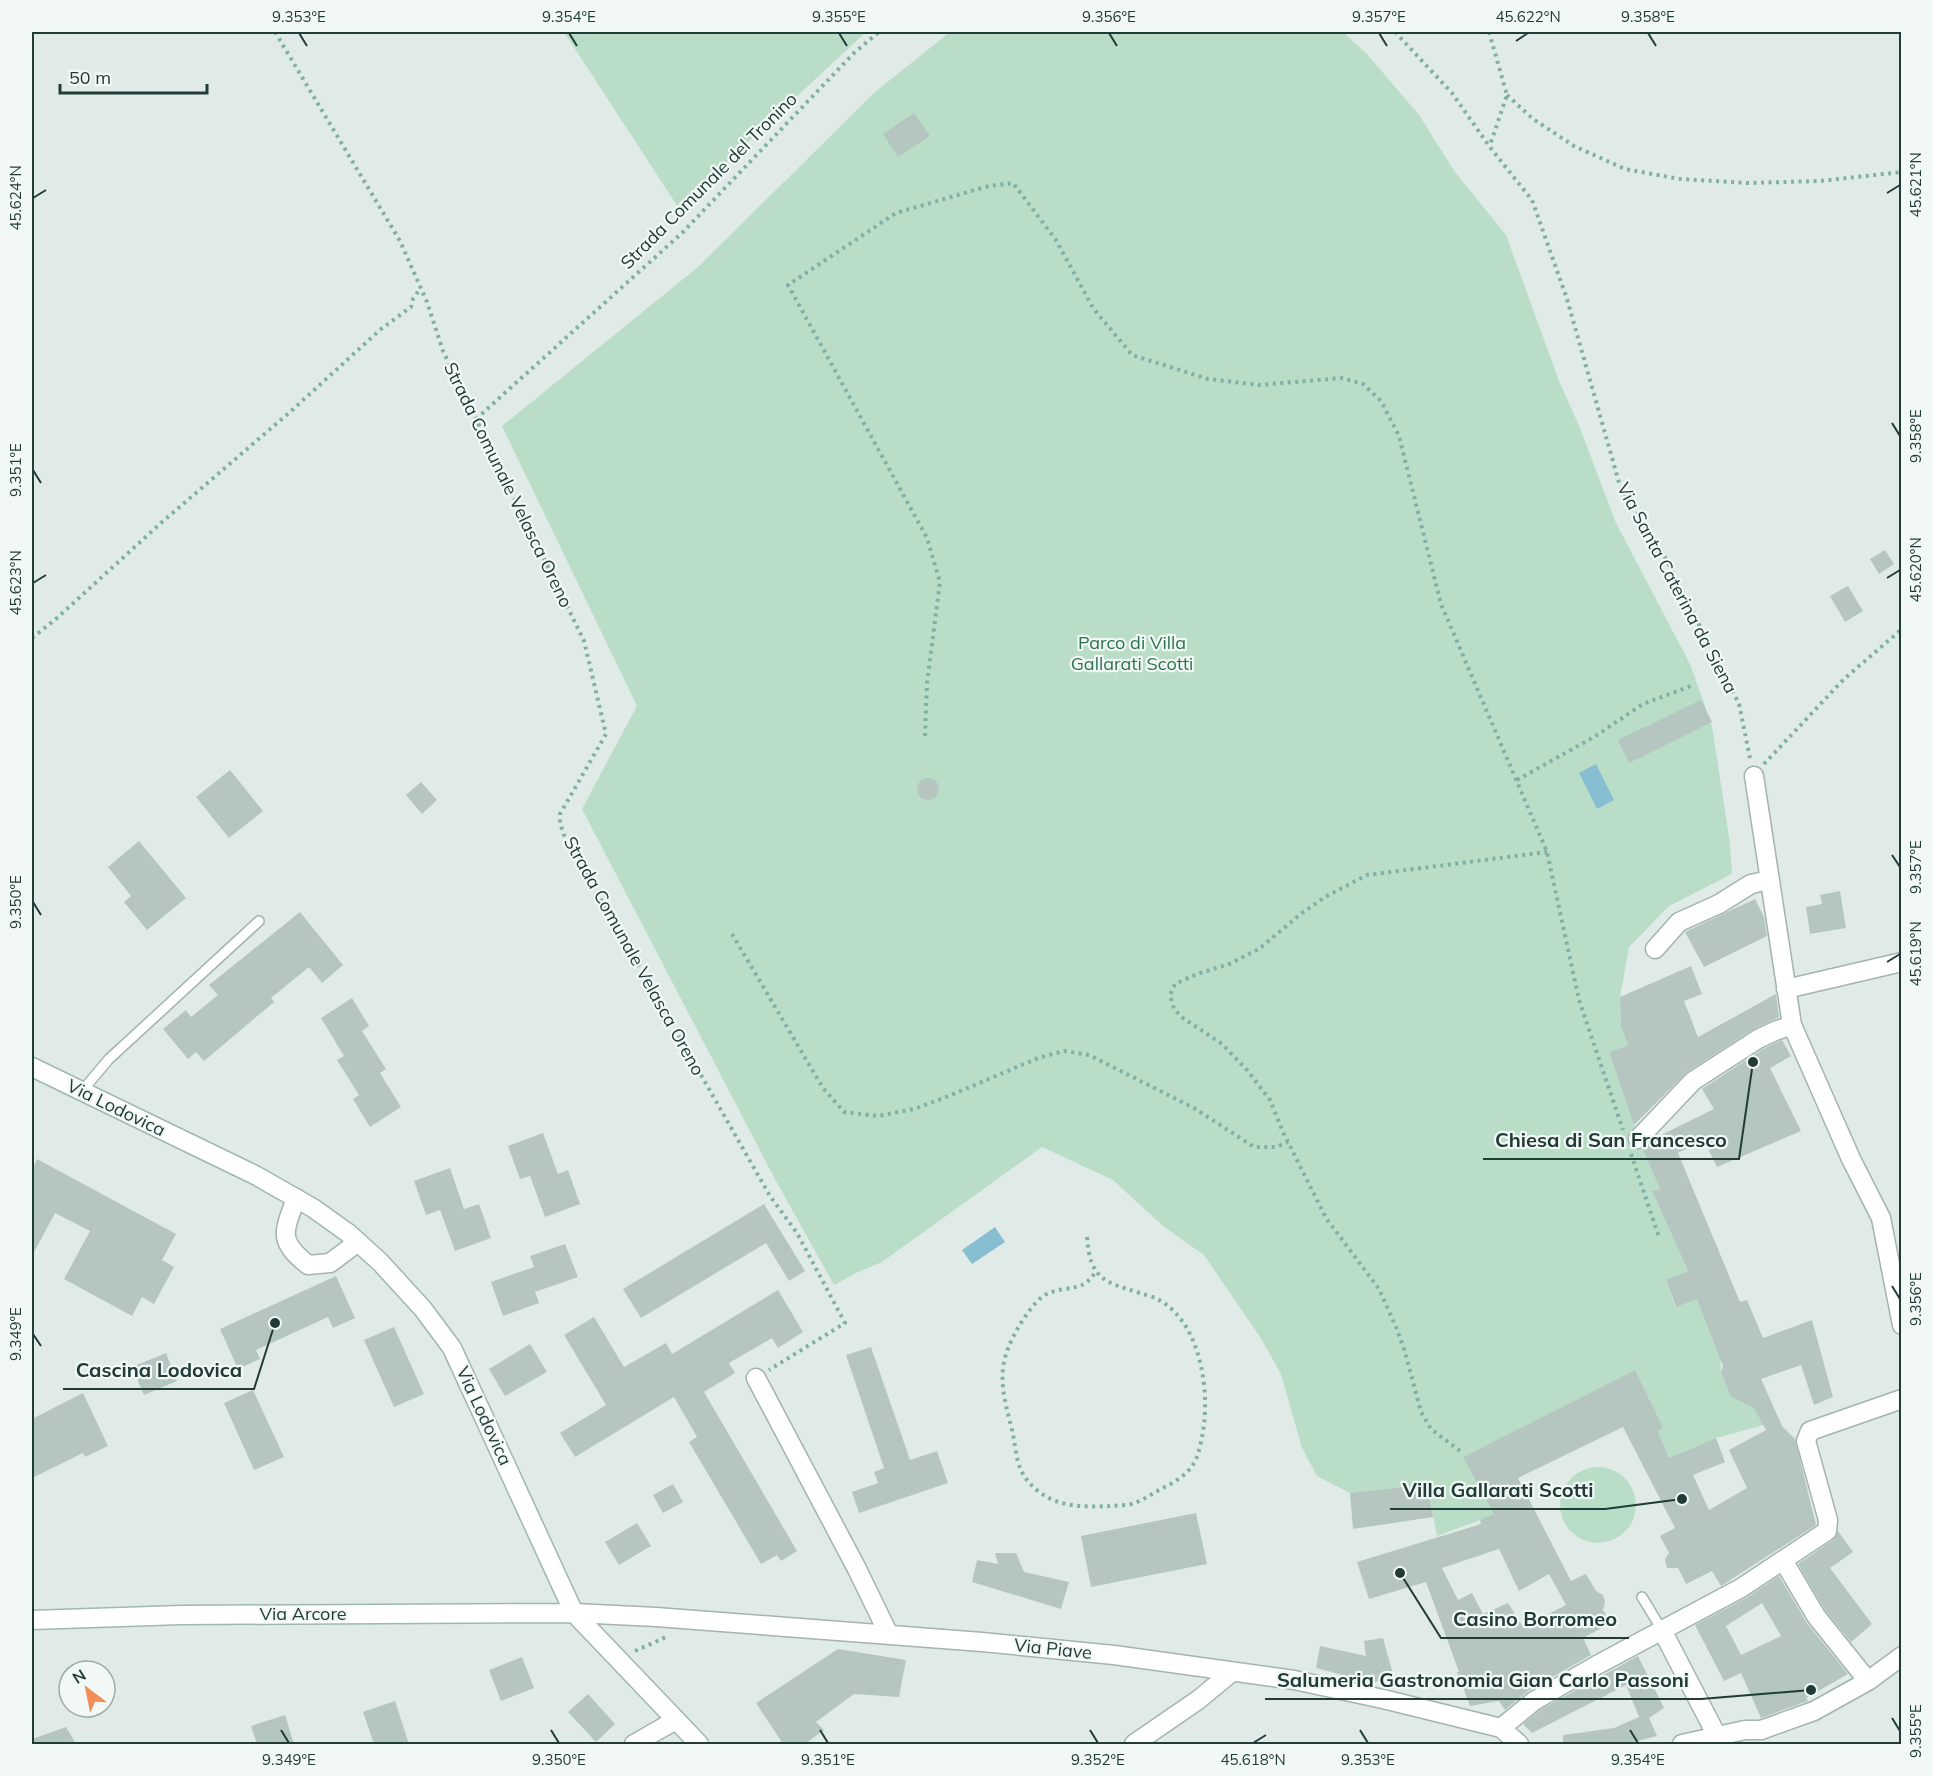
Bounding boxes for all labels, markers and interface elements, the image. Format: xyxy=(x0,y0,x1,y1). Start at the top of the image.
text: 9.353°E xyxy=(272,7,326,26)
text: 9.354°E xyxy=(542,7,596,26)
text: 9.355°E xyxy=(812,7,866,26)
text: 9.356°E xyxy=(1082,7,1136,26)
text: 9.357°E xyxy=(1352,7,1406,26)
text: 45.622°N xyxy=(1495,7,1561,26)
text: 9.358°E xyxy=(1621,7,1675,26)
scale bar xyxy=(60,57,207,95)
text: 50 m xyxy=(69,66,111,89)
street label: Strada Comunale del Tronino xyxy=(615,87,802,274)
text: 45.621°N xyxy=(1906,152,1925,218)
text: 45.624°N xyxy=(6,165,25,231)
street label: Strada Comunale Velasca Oreno xyxy=(439,358,578,611)
text: 9.358°E xyxy=(1906,409,1925,463)
text: 9.351°E xyxy=(6,443,25,497)
street label: Via Santa Caterina da Siena xyxy=(1612,478,1743,697)
text: 45.620°N xyxy=(1906,537,1925,603)
text: 45.623°N xyxy=(6,550,25,616)
park label: Parco di Villa Gallarati Scotti xyxy=(1071,631,1193,675)
street label: Strada Comunale Velasca Oreno xyxy=(559,832,710,1079)
text: 9.357°E xyxy=(1906,840,1925,894)
text: 9.350°E xyxy=(6,875,25,929)
text: 45.619°N xyxy=(1906,921,1925,987)
street label: Via Lodovica xyxy=(63,1074,169,1141)
callout: Chiesa di San Francesco xyxy=(1483,1121,1739,1159)
text: Chiesa di San Francesco xyxy=(1495,1127,1727,1152)
text: 9.356°E xyxy=(1906,1272,1925,1326)
text: 9.349°E xyxy=(6,1307,25,1361)
callout: Cascina Lodovica xyxy=(63,1351,254,1389)
text: Cascina Lodovica xyxy=(76,1357,242,1382)
street label: Via Lodovica xyxy=(451,1363,517,1469)
callout: Villa Gallarati Scotti xyxy=(1390,1471,1605,1509)
text: Villa Gallarati Scotti xyxy=(1402,1477,1593,1502)
callout: Casino Borromeo xyxy=(1441,1600,1629,1638)
street label: Via Arcore xyxy=(259,1602,347,1625)
text: Casino Borromeo xyxy=(1453,1606,1617,1631)
street label: Via Piave xyxy=(1013,1633,1093,1664)
north arrow xyxy=(57,1659,117,1719)
callout: Salumeria Gastronomia Gian Carlo Passoni xyxy=(1265,1661,1701,1699)
text: N xyxy=(69,1665,89,1688)
text: Salumeria Gastronomia Gian Carlo Passoni xyxy=(1277,1667,1689,1692)
text: 9.355°E xyxy=(1906,1704,1925,1758)
text: 9.349°E xyxy=(262,1750,316,1769)
text: 9.350°E xyxy=(532,1750,586,1769)
text: 9.351°E xyxy=(801,1750,855,1769)
text: 9.352°E xyxy=(1071,1750,1125,1769)
text: 45.618°N xyxy=(1220,1750,1286,1769)
text: 9.353°E xyxy=(1341,1750,1395,1769)
text: 9.354°E xyxy=(1611,1750,1665,1769)

